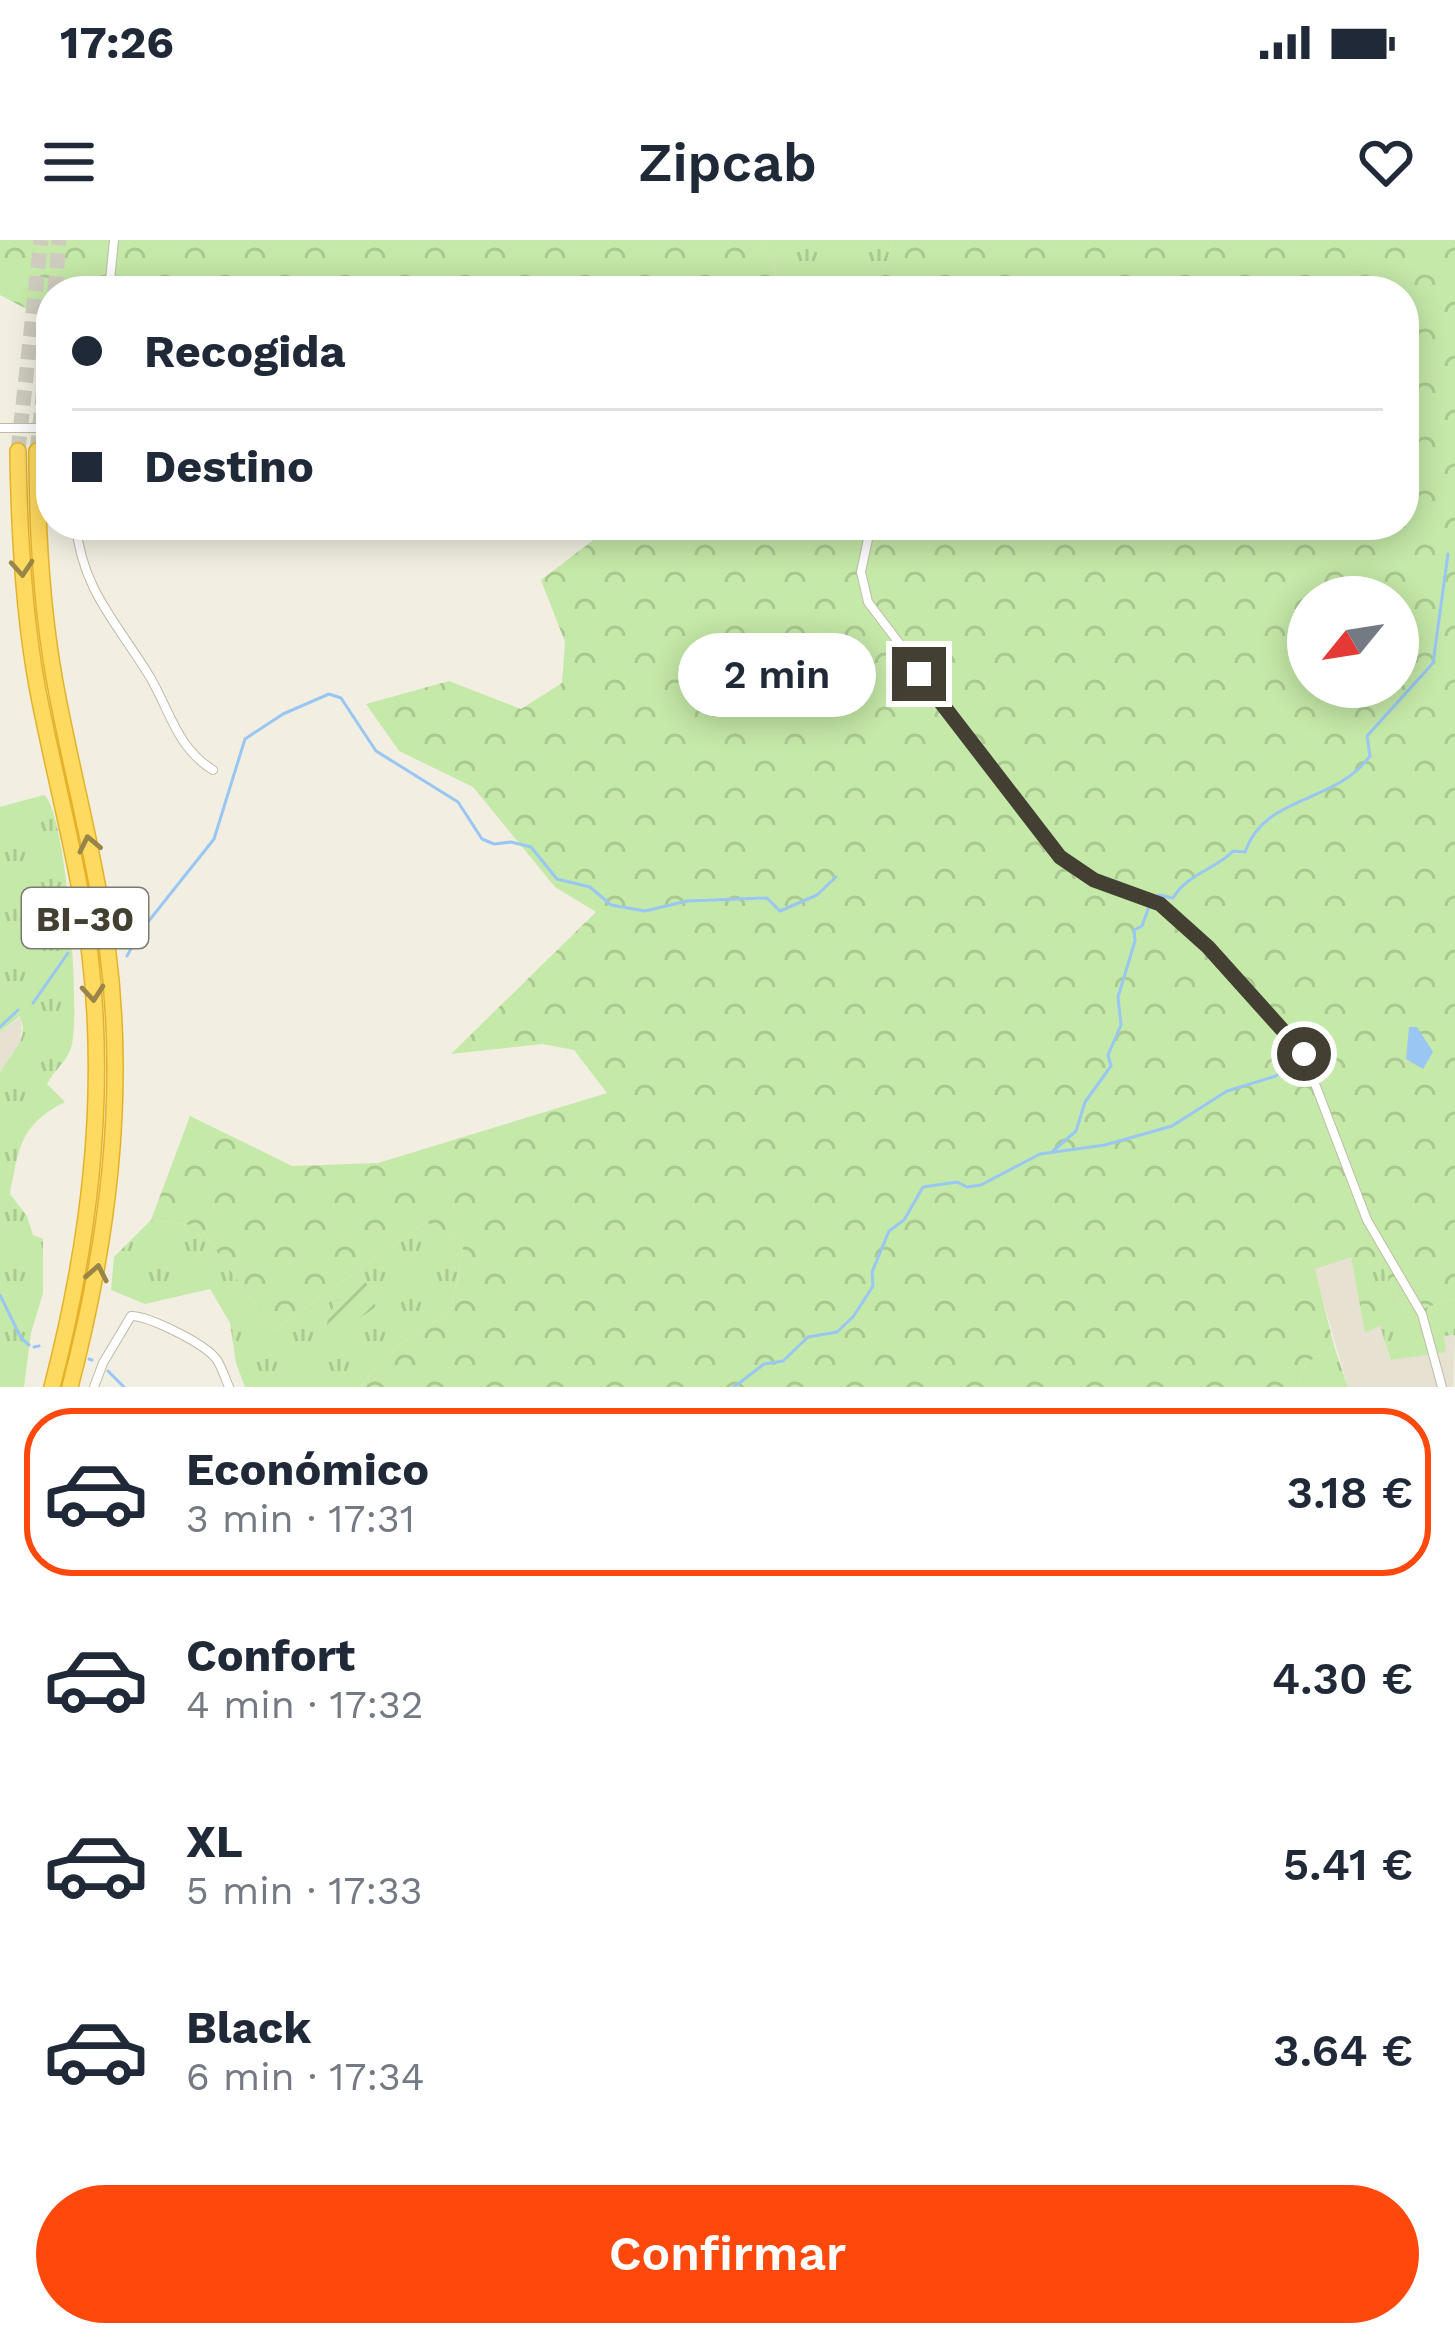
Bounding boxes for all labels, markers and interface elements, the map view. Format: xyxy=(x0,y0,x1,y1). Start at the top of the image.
text: 17:26 xyxy=(60,16,174,69)
icon: menu xyxy=(36,129,102,195)
icon: heart xyxy=(1353,129,1419,195)
text: Zipcab xyxy=(638,131,817,194)
text: Recogida xyxy=(144,325,346,378)
text: Destino xyxy=(144,440,314,493)
one-way arrow xyxy=(9,559,35,578)
north arrow xyxy=(1287,576,1419,708)
map controls xyxy=(1287,576,1419,708)
callout: 2 min xyxy=(679,632,877,716)
route end xyxy=(892,647,946,701)
text: 2 min xyxy=(724,652,830,697)
one-way arrow xyxy=(78,835,103,855)
road number: BI-30 xyxy=(22,888,148,948)
one-way arrow xyxy=(80,984,106,1003)
route start xyxy=(1277,1027,1331,1081)
one-way arrow xyxy=(83,1263,108,1283)
icon: car xyxy=(42,1438,150,1546)
text: Económico xyxy=(186,1443,429,1496)
text: 3.18 € xyxy=(1287,1466,1413,1519)
text: 3 min · 17:31 xyxy=(186,1496,415,1541)
icon: car xyxy=(42,1624,150,1732)
text: Confort xyxy=(186,1629,355,1682)
text: 4.30 € xyxy=(1272,1652,1413,1705)
text: 4 min · 17:32 xyxy=(186,1682,424,1727)
icon: car xyxy=(42,1810,150,1918)
text: XL xyxy=(186,1815,243,1868)
text: 5.41 € xyxy=(1283,1838,1413,1891)
text: 5 min · 17:33 xyxy=(186,1868,422,1913)
icon: car xyxy=(42,1996,150,2104)
text: Black xyxy=(186,2001,311,2054)
text: 3.64 € xyxy=(1273,2024,1413,2077)
text: 6 min · 17:34 xyxy=(186,2054,425,2099)
button: Confirmar xyxy=(36,2185,1419,2323)

